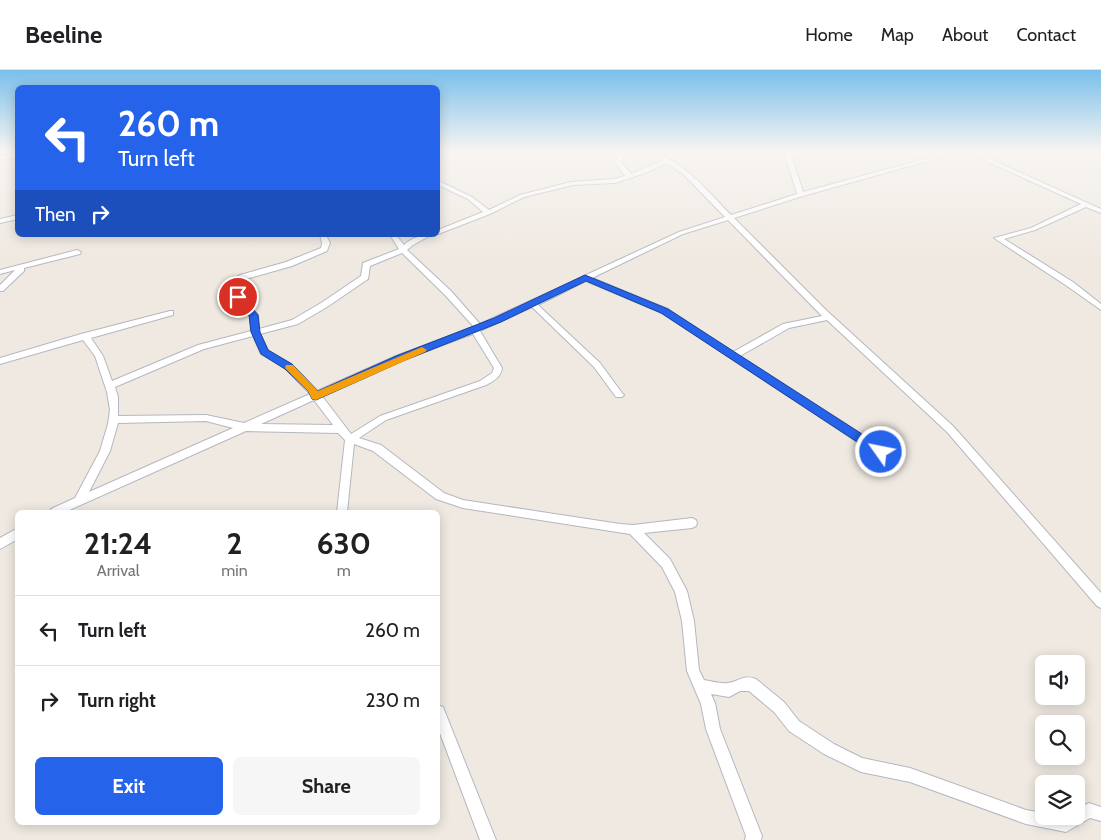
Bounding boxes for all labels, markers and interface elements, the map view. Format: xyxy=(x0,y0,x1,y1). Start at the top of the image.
text: Beeline xyxy=(25,20,102,49)
text: Home xyxy=(805,24,853,46)
text: Map xyxy=(881,24,914,46)
text: About xyxy=(942,24,988,46)
text: Contact xyxy=(1016,24,1076,46)
text: 260 m xyxy=(118,102,219,145)
icon: left xyxy=(35,105,100,170)
text: Turn left xyxy=(118,145,195,172)
icon: right xyxy=(86,200,114,228)
text: Then xyxy=(35,203,76,226)
pin xyxy=(217,276,259,318)
icon: arrive xyxy=(224,283,252,311)
position arrow xyxy=(854,425,906,477)
text: 21:24 xyxy=(84,525,152,562)
text: 2 xyxy=(226,525,242,562)
text: 630 xyxy=(317,525,371,562)
text: Arrival xyxy=(97,561,139,580)
text: min xyxy=(221,561,248,580)
text: m xyxy=(337,561,351,580)
icon: left xyxy=(35,617,63,645)
text: Turn left xyxy=(78,619,146,642)
text: 260 m xyxy=(365,619,420,642)
map controls xyxy=(1035,655,1085,825)
button: sound xyxy=(1035,655,1085,705)
icon: right xyxy=(35,687,63,715)
text: Turn right xyxy=(78,689,156,712)
text: 230 m xyxy=(366,689,420,712)
button: search xyxy=(1035,715,1085,765)
button: Exit xyxy=(35,757,223,815)
button: Share xyxy=(233,757,420,815)
button: layers xyxy=(1035,775,1085,825)

